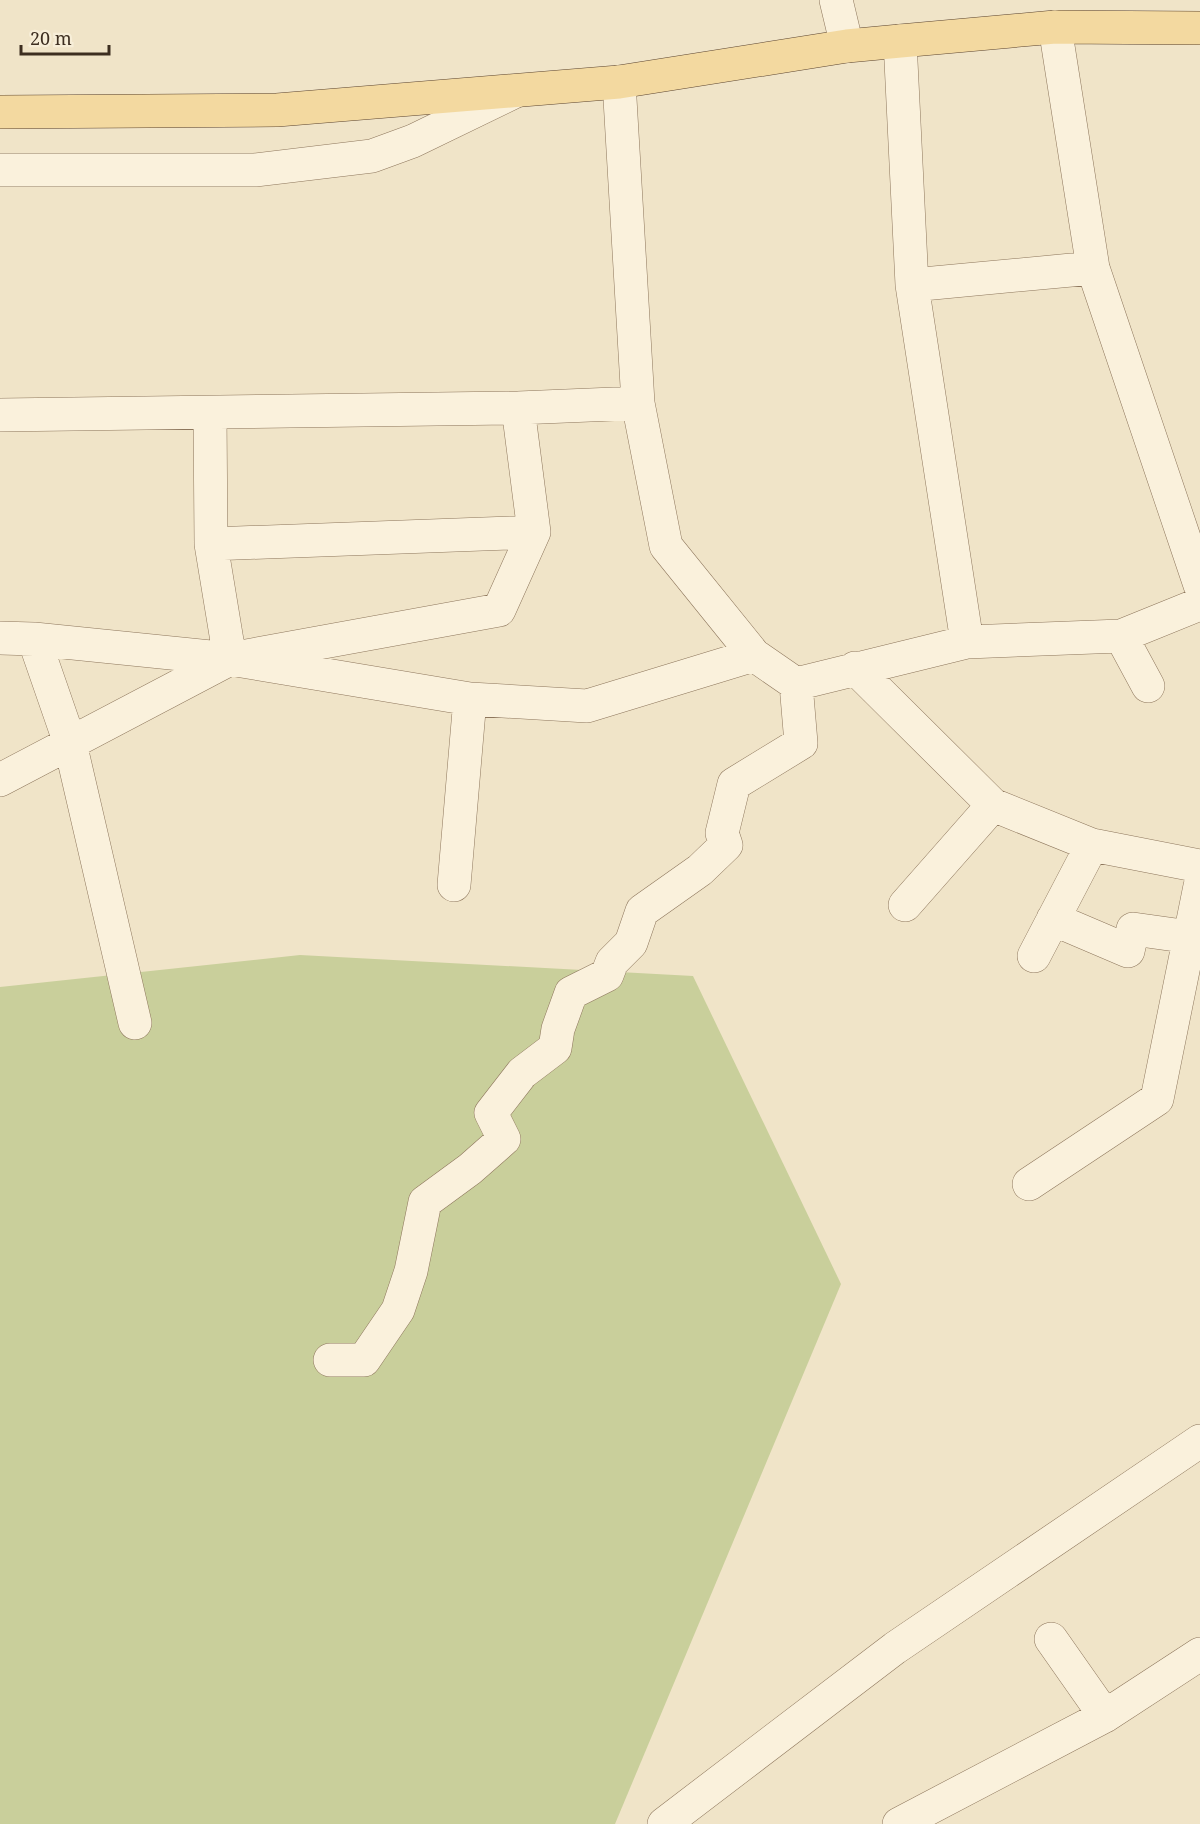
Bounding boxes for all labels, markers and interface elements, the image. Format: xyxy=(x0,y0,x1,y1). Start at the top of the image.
scale bar xyxy=(21,18,110,56)
text: 20 m xyxy=(30,26,72,50)

